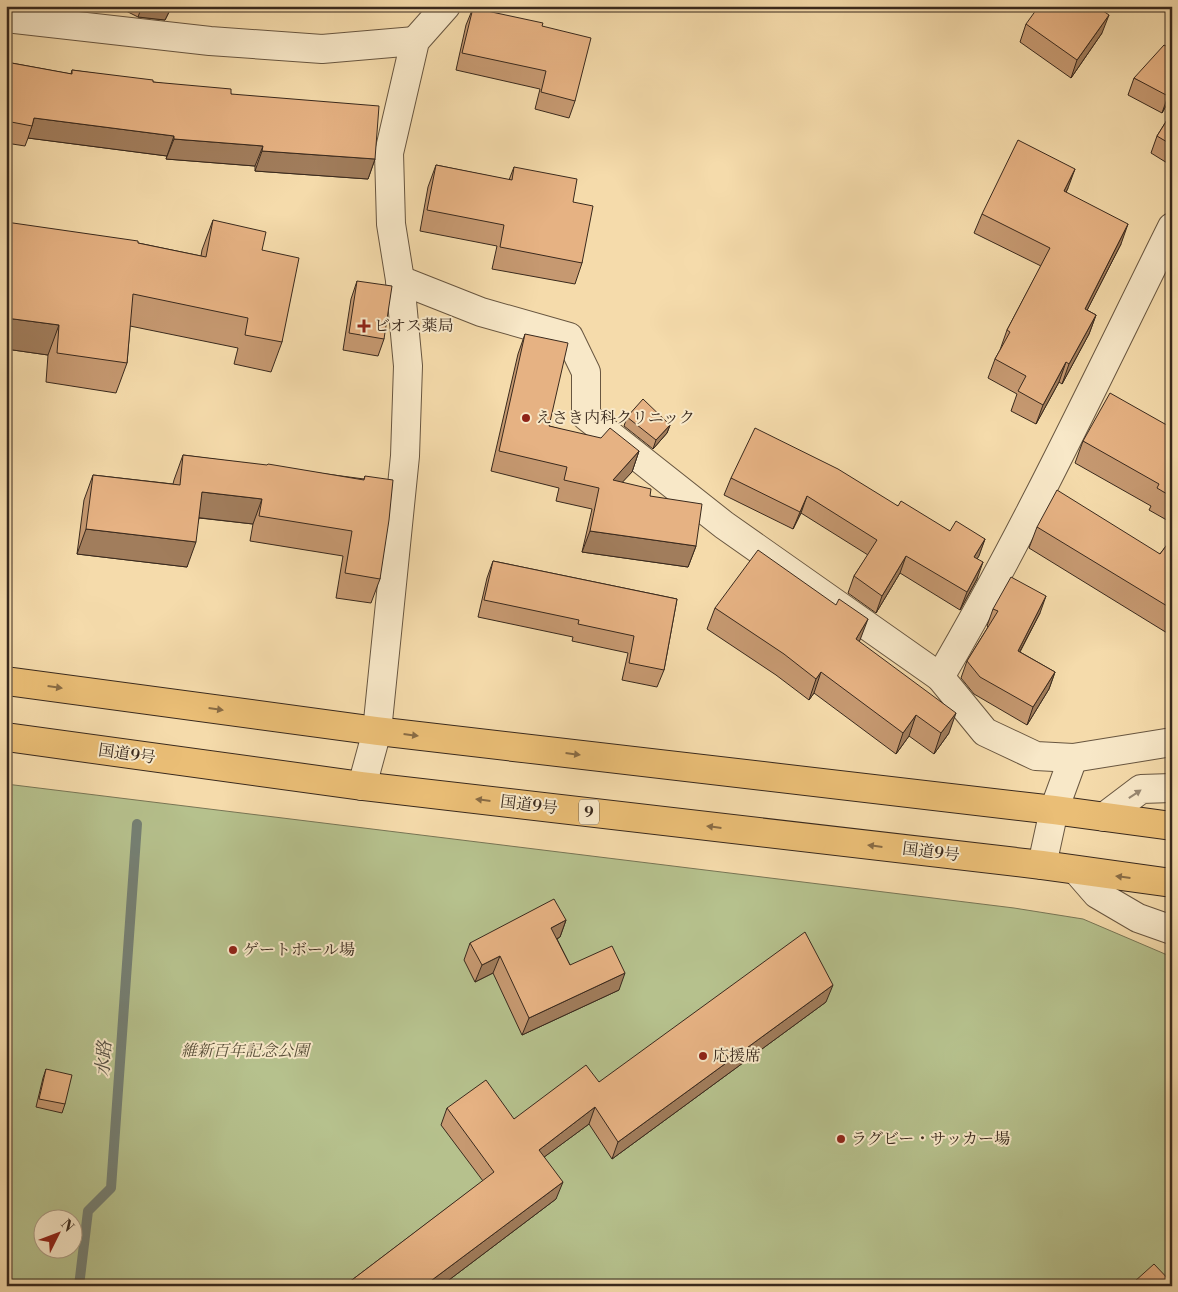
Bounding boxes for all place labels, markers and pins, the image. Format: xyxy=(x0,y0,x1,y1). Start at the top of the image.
place label: ビオス薬局 xyxy=(374,316,454,336)
marker: ビオス薬局 xyxy=(358,320,370,332)
place label: えさき内科クリニック xyxy=(536,408,695,428)
marker: えさき内科クリニック xyxy=(520,412,532,424)
place label: ゲートボール場 xyxy=(243,940,355,960)
marker: ゲートボール場 xyxy=(227,944,239,956)
place label: 応援席 xyxy=(713,1046,761,1066)
marker: 応援席 xyxy=(697,1050,709,1062)
place label: ラグビー・サッカー場 xyxy=(851,1129,1010,1149)
marker: ラグビー・サッカー場 xyxy=(835,1133,847,1145)

